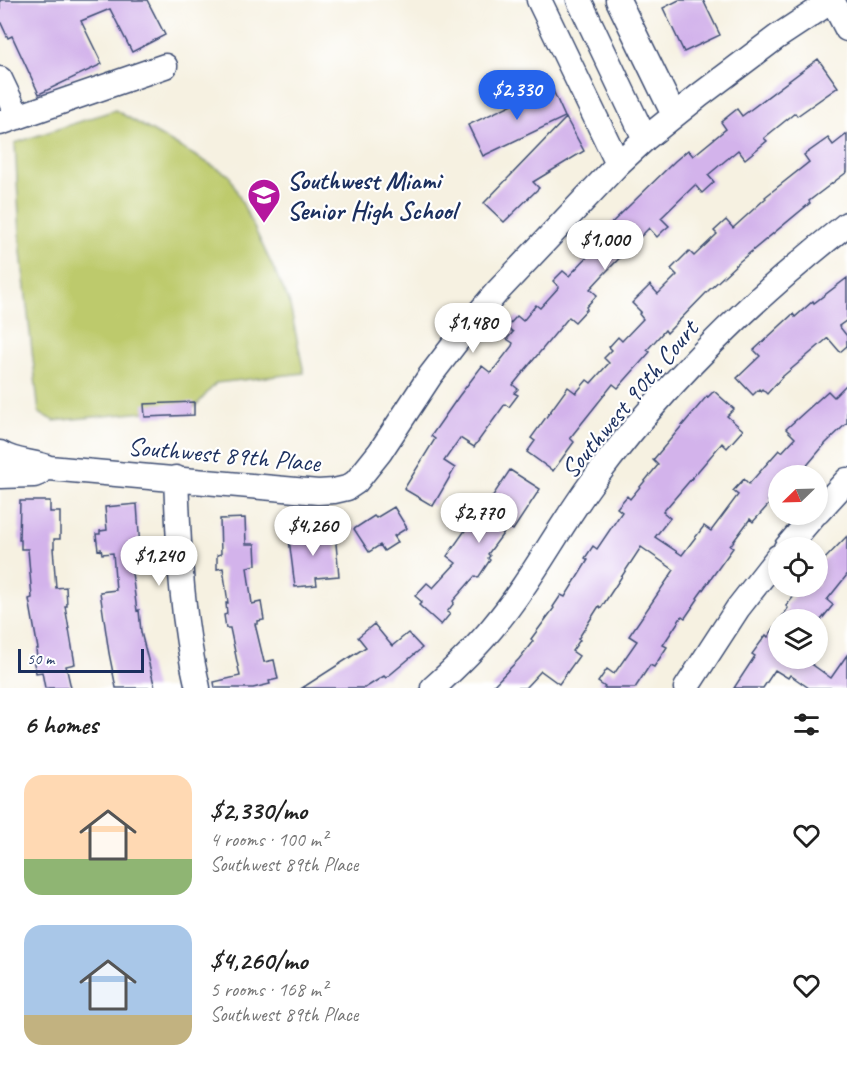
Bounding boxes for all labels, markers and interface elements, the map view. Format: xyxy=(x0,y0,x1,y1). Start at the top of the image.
pin: $2,330 xyxy=(468,70,566,121)
text: $2,330 xyxy=(493,77,541,102)
place label: Southwest Miami Senior High School xyxy=(287,164,462,227)
school or university icon: Southwest Miami Senior High School xyxy=(246,177,282,224)
pin: $1,000 xyxy=(556,220,654,271)
text: $1,000 xyxy=(581,227,629,252)
pin: $1,480 xyxy=(424,303,522,354)
text: $1,480 xyxy=(449,310,497,335)
street label: Southwest 90th Court xyxy=(554,312,707,485)
street label: Southwest 89th Place xyxy=(126,430,323,479)
north arrow xyxy=(768,465,828,525)
map controls xyxy=(768,465,828,669)
pin: $2,770 xyxy=(430,493,528,544)
text: $2,770 xyxy=(455,500,503,525)
pin: $4,260 xyxy=(264,506,362,557)
text: $4,260 xyxy=(288,513,338,538)
pin: $1,240 xyxy=(110,536,208,587)
button: locate xyxy=(768,537,828,597)
text: $1,240 xyxy=(135,543,183,568)
button: layers xyxy=(768,609,828,669)
scale bar xyxy=(18,646,144,674)
text: 50 m xyxy=(27,649,54,669)
text: 6 homes xyxy=(24,708,98,741)
icon: filters xyxy=(790,708,823,741)
text: $2,330/mo xyxy=(210,794,307,827)
icon: home xyxy=(72,799,144,871)
icon: heart xyxy=(790,819,823,852)
text: 4 rooms · 100 m² xyxy=(210,827,327,852)
text: Southwest 89th Place xyxy=(210,852,358,877)
text: $4,260/mo xyxy=(210,944,308,977)
icon: home xyxy=(72,949,144,1021)
icon: heart xyxy=(790,969,823,1002)
text: 5 rooms · 168 m² xyxy=(210,977,327,1002)
text: Southwest 89th Place xyxy=(210,1002,358,1027)

